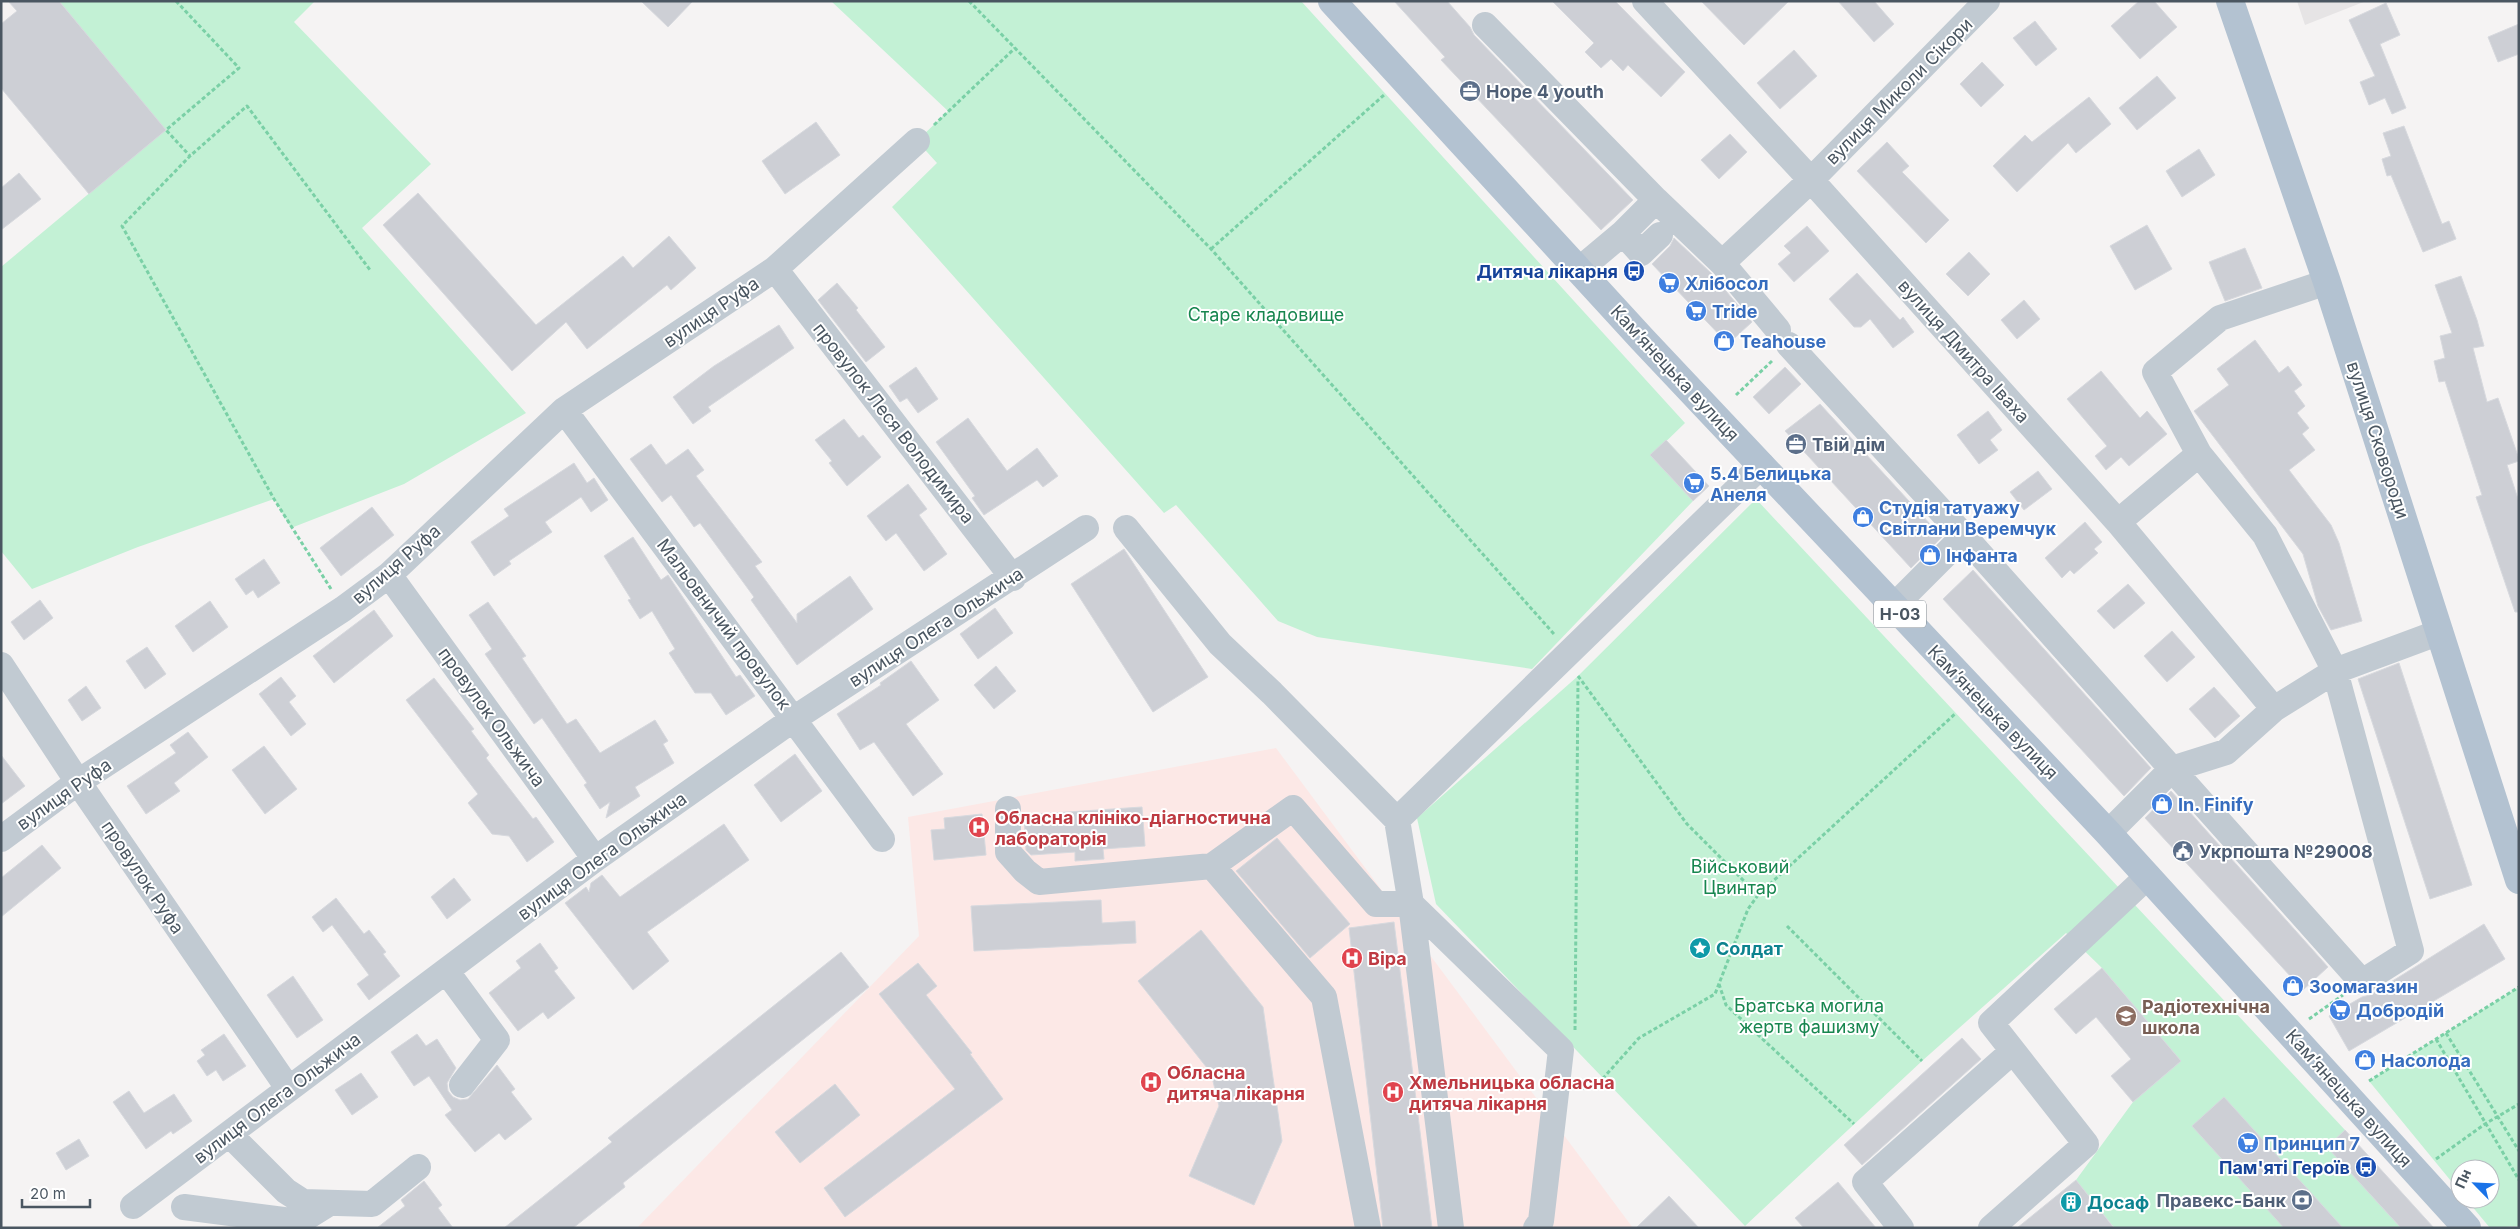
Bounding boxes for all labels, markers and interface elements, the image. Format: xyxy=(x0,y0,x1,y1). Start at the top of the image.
street label: вулиця Миколи Сікори xyxy=(1821,13,1977,169)
office icon: Hope 4 youth xyxy=(1458,79,1482,103)
place label: Hope 4 youth xyxy=(1486,81,1604,102)
bus stop icon: Дитяча лікарня xyxy=(1622,259,1646,283)
place label: Дитяча лікарня xyxy=(1476,261,1618,282)
supermarket icon: Хлібосол xyxy=(1657,271,1681,295)
street label: вулиця Руфа xyxy=(659,272,763,352)
place label: Хлібосол xyxy=(1685,273,1769,294)
street label: вулиця Дмитра Іваха xyxy=(1894,275,2034,427)
supermarket icon: Tride xyxy=(1684,299,1708,323)
street label: Камʼянецька вулиця xyxy=(1607,301,1743,445)
place label: Tride xyxy=(1712,301,1758,322)
park label: Старе кладовище xyxy=(1188,304,1344,325)
street label: провулок Леся Володимира xyxy=(809,319,979,527)
shop icon: Teahouse xyxy=(1712,329,1736,353)
place label: Teahouse xyxy=(1740,331,1826,352)
street label: вулиця Сковороди xyxy=(2343,359,2413,521)
office icon: Твій дім xyxy=(1784,432,1808,456)
place label: Твій дім xyxy=(1812,434,1885,455)
place label: 5.4 Белицька Анеля xyxy=(1710,463,1831,505)
supermarket icon: 5.4 Белицька Анеля xyxy=(1682,471,1706,495)
place label: Студія татуажу Світлани Веремчук xyxy=(1879,497,2056,539)
shop icon: Студія татуажу Світлани Веремчук xyxy=(1851,505,1875,529)
street label: вулиця Руфа xyxy=(348,520,444,608)
street label: Мальовничий провулок xyxy=(653,534,795,714)
shop icon: Інфанта xyxy=(1918,543,1942,567)
place label: Інфанта xyxy=(1946,545,2018,566)
street label: вулиця Олега Ольжича xyxy=(845,563,1027,691)
road number: Н-03 xyxy=(1874,600,1926,628)
street label: Камʼянецька вулиця xyxy=(1924,641,2062,783)
street label: провулок Ольжича xyxy=(434,643,550,791)
street label: вулиця Руфа xyxy=(13,754,115,834)
street label: вулиця Олега Ольжича xyxy=(514,788,690,924)
shop icon: In. Finify xyxy=(2150,792,2174,816)
place label: In. Finify xyxy=(2178,794,2254,815)
place label: Обласна клініко-діагностична лабораторія xyxy=(995,807,1271,849)
hospital icon: Обласна клініко-діагностична лабораторія xyxy=(967,815,991,839)
street label: провулок Руфа xyxy=(97,816,189,938)
public building icon: Укрпошта №29008 xyxy=(2171,839,2195,863)
place label: Укрпошта №29008 xyxy=(2199,841,2373,862)
park label: Військовий Цвинтар xyxy=(1691,856,1789,898)
place icon: Солдат xyxy=(1688,936,1712,960)
place label: Солдат xyxy=(1716,938,1783,959)
hospital icon: Віра xyxy=(1340,946,1364,970)
place label: Віра xyxy=(1368,948,1407,969)
shop icon: Зоомагазин xyxy=(2281,974,2305,998)
place label: Зоомагазин xyxy=(2309,976,2418,997)
park label: Братська могила жертв фашизму xyxy=(1734,995,1884,1037)
place label: Радіотехнічна школа xyxy=(2142,996,2270,1038)
supermarket icon: Добродій xyxy=(2328,998,2352,1022)
place label: Добродій xyxy=(2356,1000,2444,1021)
school or university icon: Радіотехнічна школа xyxy=(2114,1004,2138,1028)
street label: Камʼянецька вулиця xyxy=(2282,1025,2416,1171)
street label: вулиця Олега Ольжича xyxy=(189,1028,365,1168)
shop icon: Насолода xyxy=(2353,1048,2377,1072)
place label: Насолода xyxy=(2381,1050,2471,1071)
place label: Обласна дитяча лікарня xyxy=(1167,1062,1305,1104)
hospital icon: Обласна дитяча лікарня xyxy=(1139,1070,1163,1094)
place label: Хмельницька обласна дитяча лікарня xyxy=(1409,1072,1615,1114)
hospital icon: Хмельницька обласна дитяча лікарня xyxy=(1381,1080,1405,1104)
supermarket icon: Принцип 7 xyxy=(2236,1131,2260,1155)
place label: Принцип 7 xyxy=(2264,1133,2360,1154)
bus stop icon: Пам'яті Героїв xyxy=(2354,1155,2378,1179)
place label: Пам'яті Героїв xyxy=(2219,1157,2350,1178)
north arrow xyxy=(2450,1159,2500,1209)
text: Пн xyxy=(2451,1166,2474,1191)
scale bar xyxy=(22,1176,90,1208)
text: 20 m xyxy=(30,1184,66,1203)
bank icon: Правекс-Банк xyxy=(2290,1188,2314,1212)
building icon: Досаф xyxy=(2059,1190,2083,1214)
place label: Правекс-Банк xyxy=(2157,1190,2287,1211)
place label: Досаф xyxy=(2087,1192,2149,1213)

